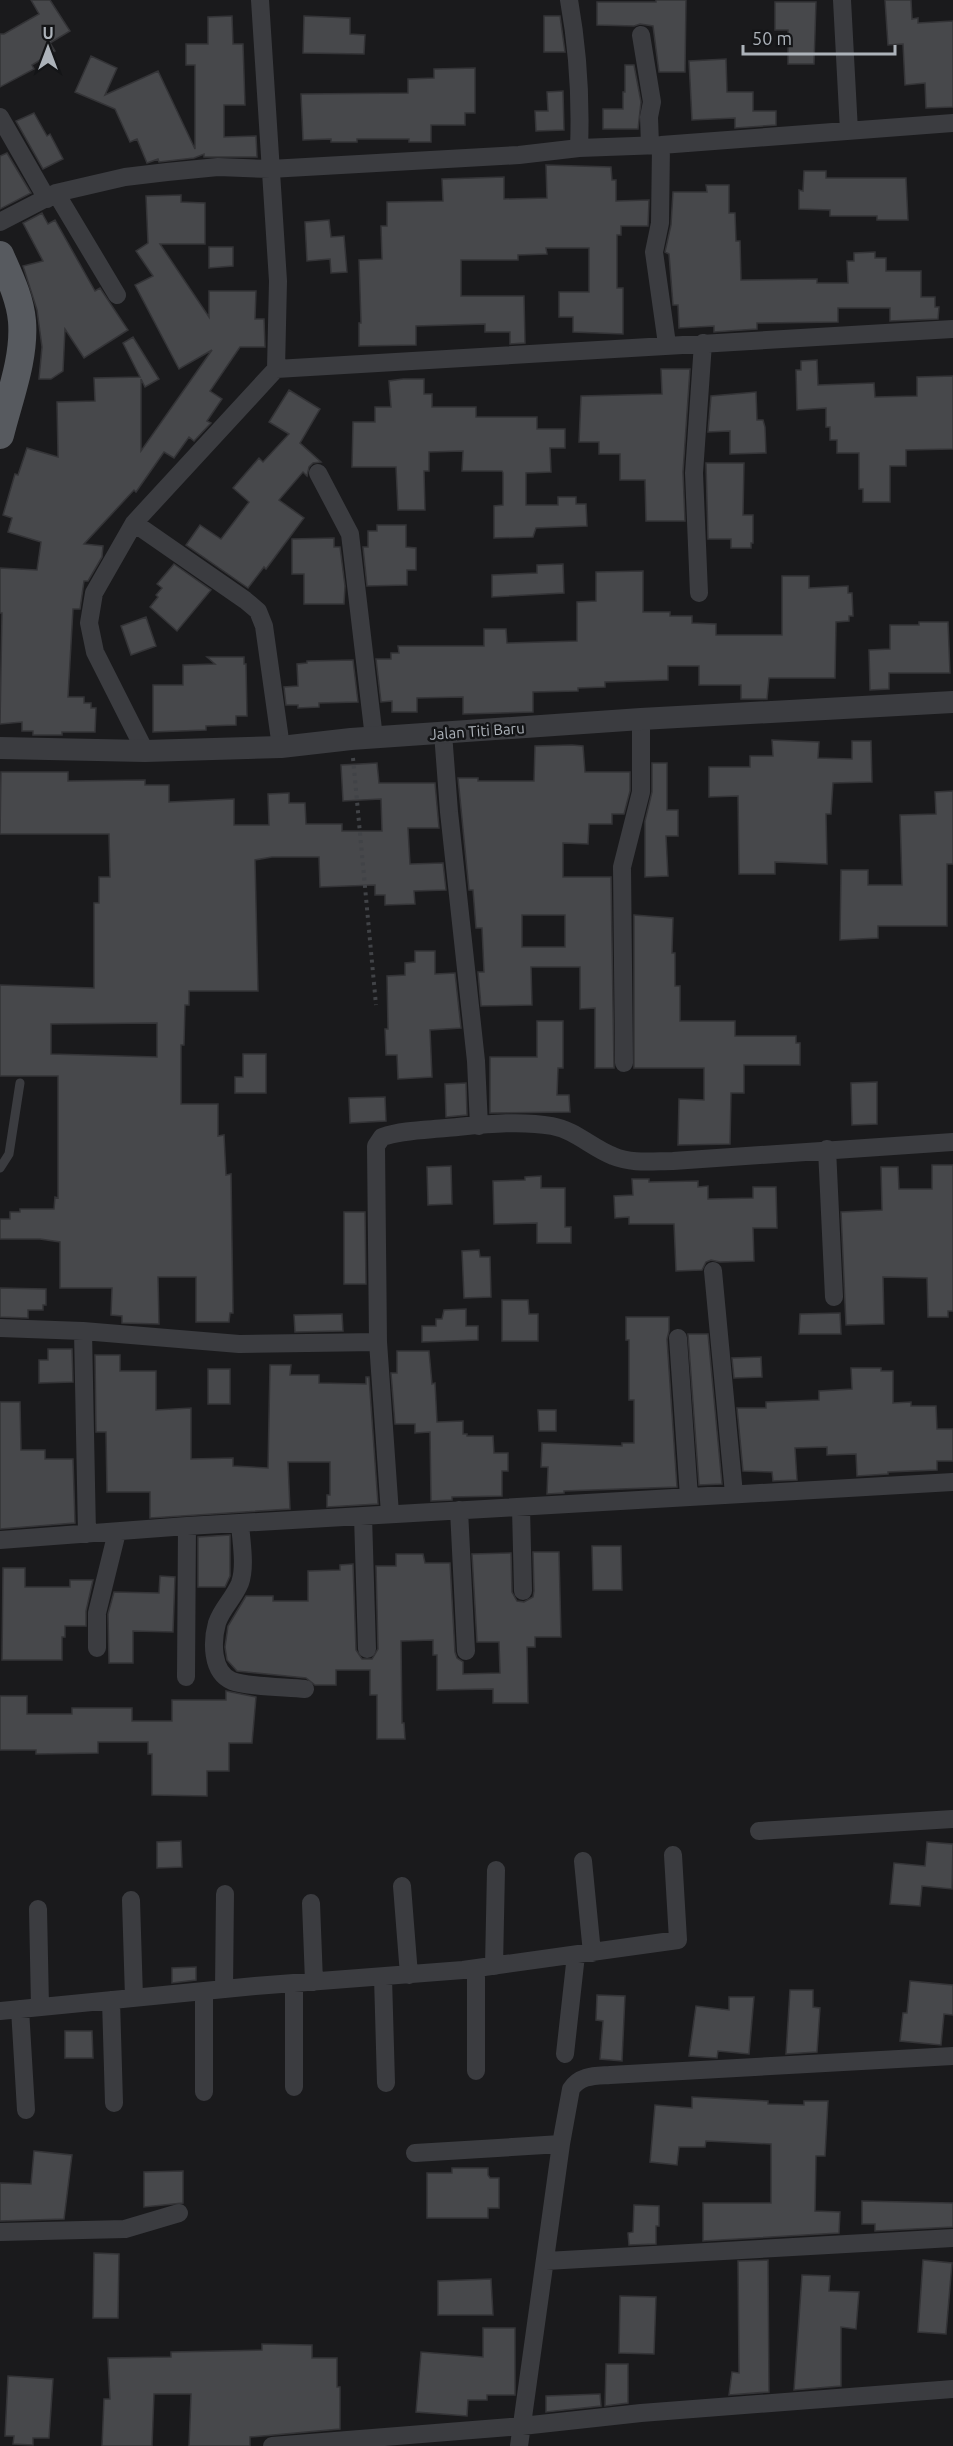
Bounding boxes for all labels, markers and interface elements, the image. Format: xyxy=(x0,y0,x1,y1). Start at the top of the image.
north arrow xyxy=(18,18,78,78)
scale bar xyxy=(743,18,894,56)
text: U xyxy=(42,24,54,42)
text: 50 m xyxy=(752,28,792,48)
street label: Jalan Titi Baru xyxy=(429,719,525,743)

